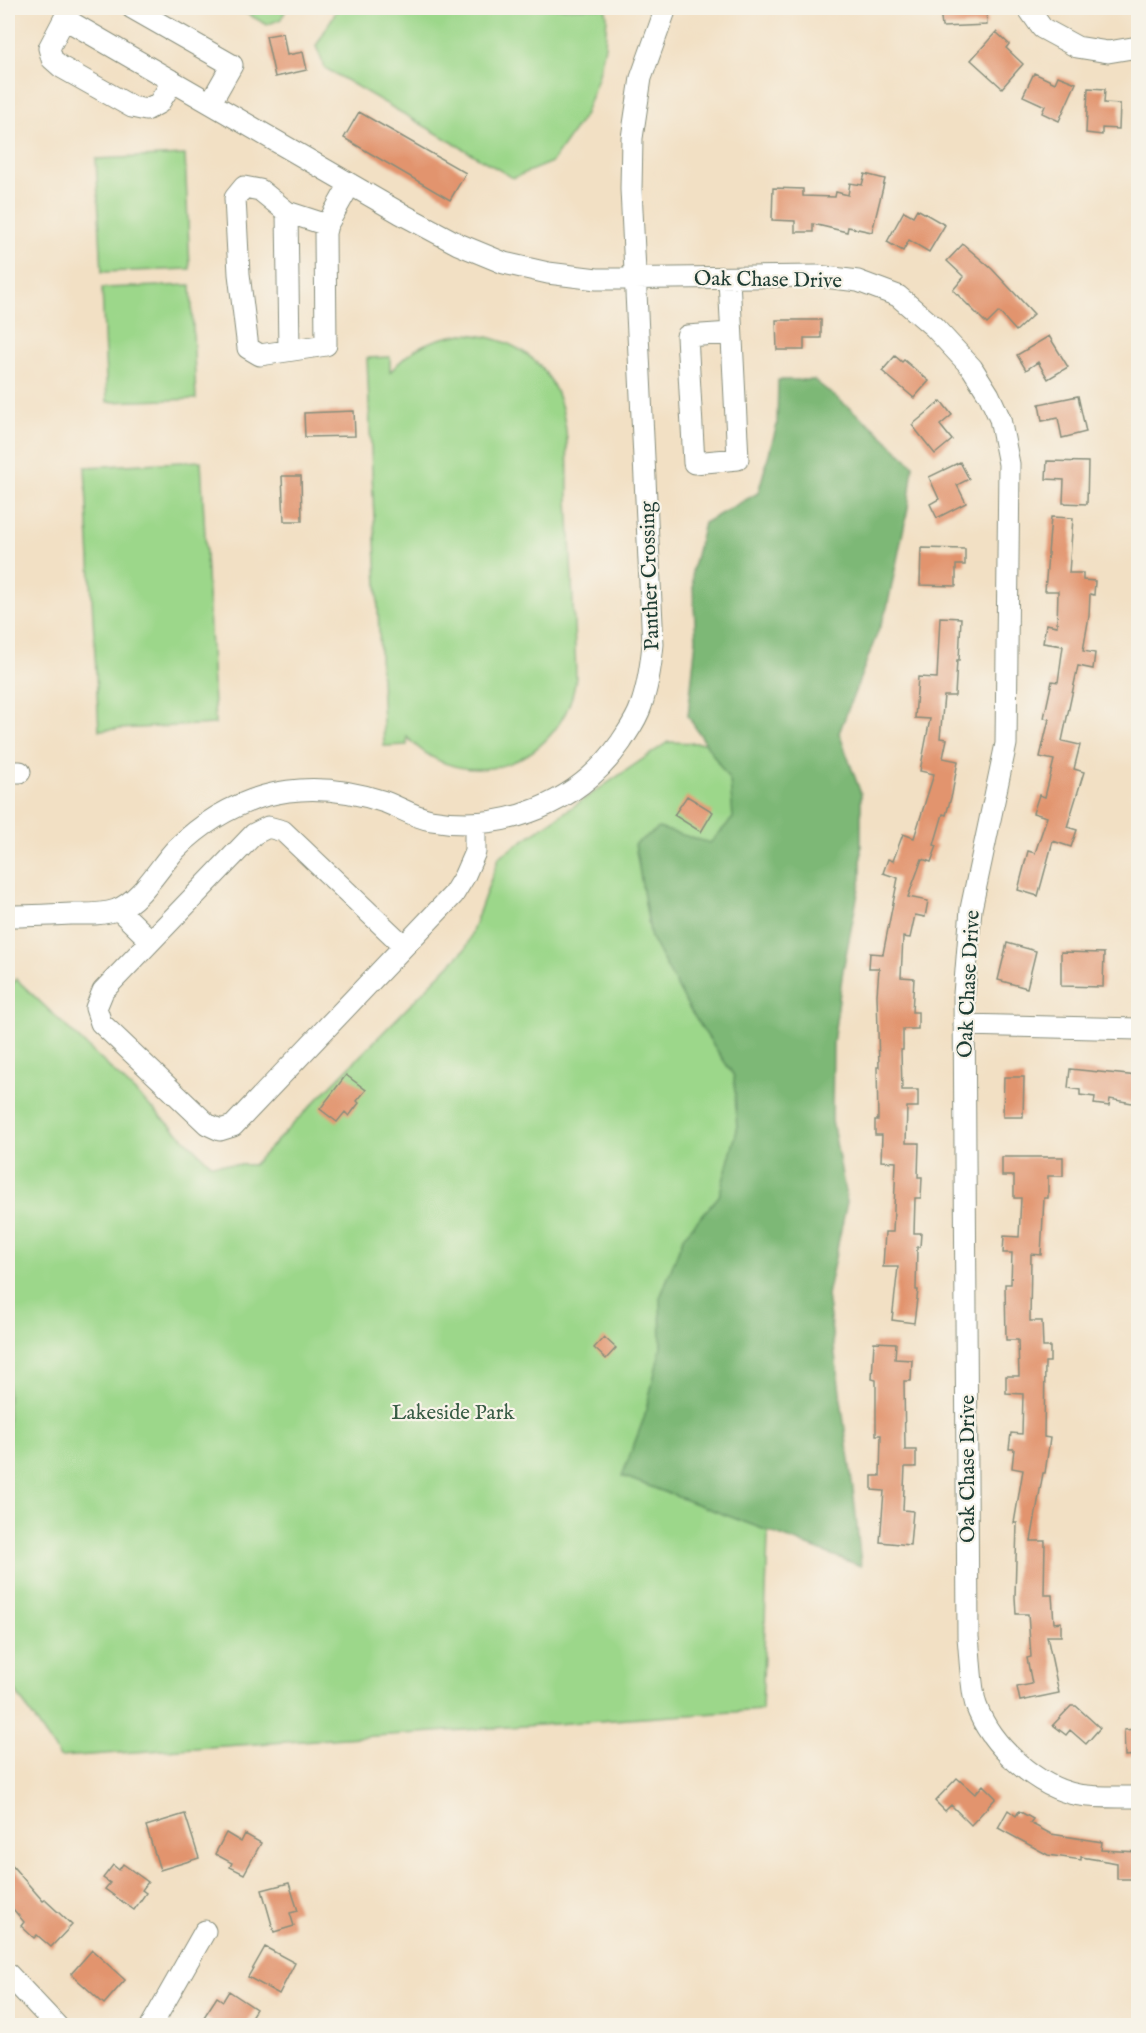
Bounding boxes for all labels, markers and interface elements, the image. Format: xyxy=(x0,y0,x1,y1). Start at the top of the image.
street label: Oak Chase Drive xyxy=(694,266,843,295)
street label: Panther Crossing xyxy=(634,500,667,651)
street label: Oak Chase Drive xyxy=(952,909,987,1059)
street label: Oak Chase Drive xyxy=(955,1395,982,1543)
park label: Lakeside Park xyxy=(391,1400,515,1427)

